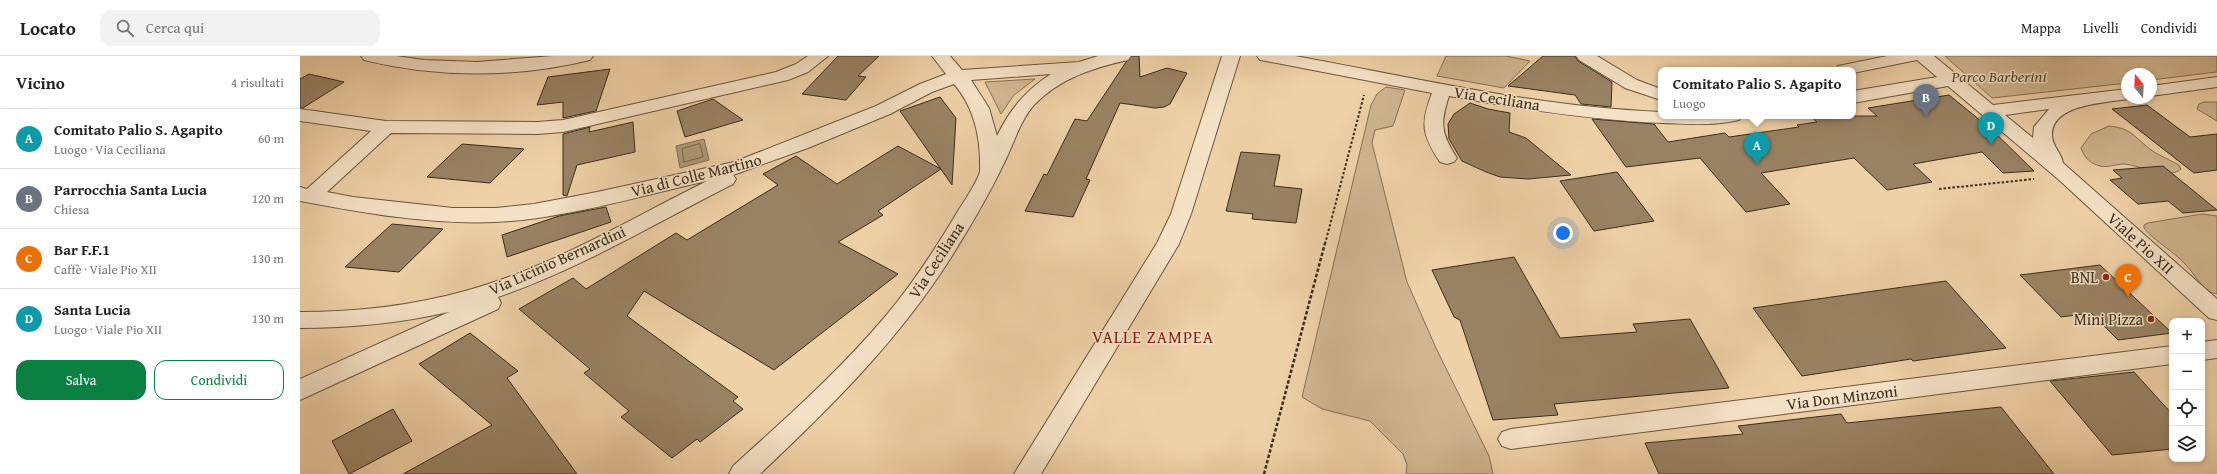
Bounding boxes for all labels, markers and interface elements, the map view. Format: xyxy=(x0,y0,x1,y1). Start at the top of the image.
search box xyxy=(100,10,380,46)
text: Locato xyxy=(20,14,76,42)
icon: search xyxy=(114,17,136,39)
text: Cerca qui xyxy=(146,17,204,38)
text: Mappa xyxy=(2021,18,2061,38)
text: Livelli xyxy=(2083,18,2119,38)
text: Condividi xyxy=(2141,18,2197,38)
park label: Parco Barberini xyxy=(1950,64,2047,88)
popup xyxy=(1658,67,1856,119)
north arrow xyxy=(2121,68,2157,104)
text: Vicino xyxy=(16,70,65,95)
text: 4 risultati xyxy=(231,73,284,92)
text: Comitato Palio S. Agapito xyxy=(1673,73,1841,94)
street label: Via Ceciliana xyxy=(1452,79,1542,117)
pin: B xyxy=(1913,84,1939,117)
text: Luogo xyxy=(1673,94,1706,113)
pin: D xyxy=(1978,112,2004,145)
text: Comitato Palio S. Agapito xyxy=(54,119,223,140)
text: A xyxy=(25,129,33,148)
text: 60 m xyxy=(258,129,284,148)
pin: A xyxy=(1744,132,1770,165)
text: Luogo · Via Ceciliana xyxy=(54,140,166,159)
street label: Via di Colle Martino xyxy=(628,147,764,203)
text: Parrocchia Santa Lucia xyxy=(54,179,207,200)
text: B xyxy=(25,189,33,208)
text: 120 m xyxy=(252,189,284,208)
text: Chiesa xyxy=(54,200,89,219)
street label: Viale Pio XII xyxy=(2102,206,2180,280)
street label: Via Ceciliana xyxy=(902,217,970,303)
street label: Via Licinio Bernardini xyxy=(485,219,630,301)
your location xyxy=(1553,223,1573,243)
text: Bar F.F.1 xyxy=(54,239,110,260)
text: C xyxy=(25,249,33,268)
text: 130 m xyxy=(252,249,284,268)
text: Caffè · Viale Pio XII xyxy=(54,260,157,279)
pin: C xyxy=(2115,264,2141,297)
place label: BNL xyxy=(2071,265,2098,289)
marker: BNL xyxy=(2101,272,2111,282)
text: Santa Lucia xyxy=(54,299,131,320)
place label: Mini Pizza xyxy=(2074,307,2143,331)
text: D xyxy=(25,309,33,328)
text: 130 m xyxy=(252,309,284,328)
marker: Mini Pizza xyxy=(2146,314,2156,324)
map controls xyxy=(2169,318,2205,462)
button: + xyxy=(2169,318,2205,354)
text: Luogo · Viale Pio XII xyxy=(54,320,162,339)
district label: VALLE ZAMPEA xyxy=(1092,324,1214,349)
button: − xyxy=(2169,354,2205,390)
button: Salva xyxy=(16,360,146,400)
button: Condividi xyxy=(154,360,284,400)
street label: Via Don Minzoni xyxy=(1785,378,1899,416)
button: locate xyxy=(2169,390,2205,426)
button: layers xyxy=(2169,426,2205,462)

